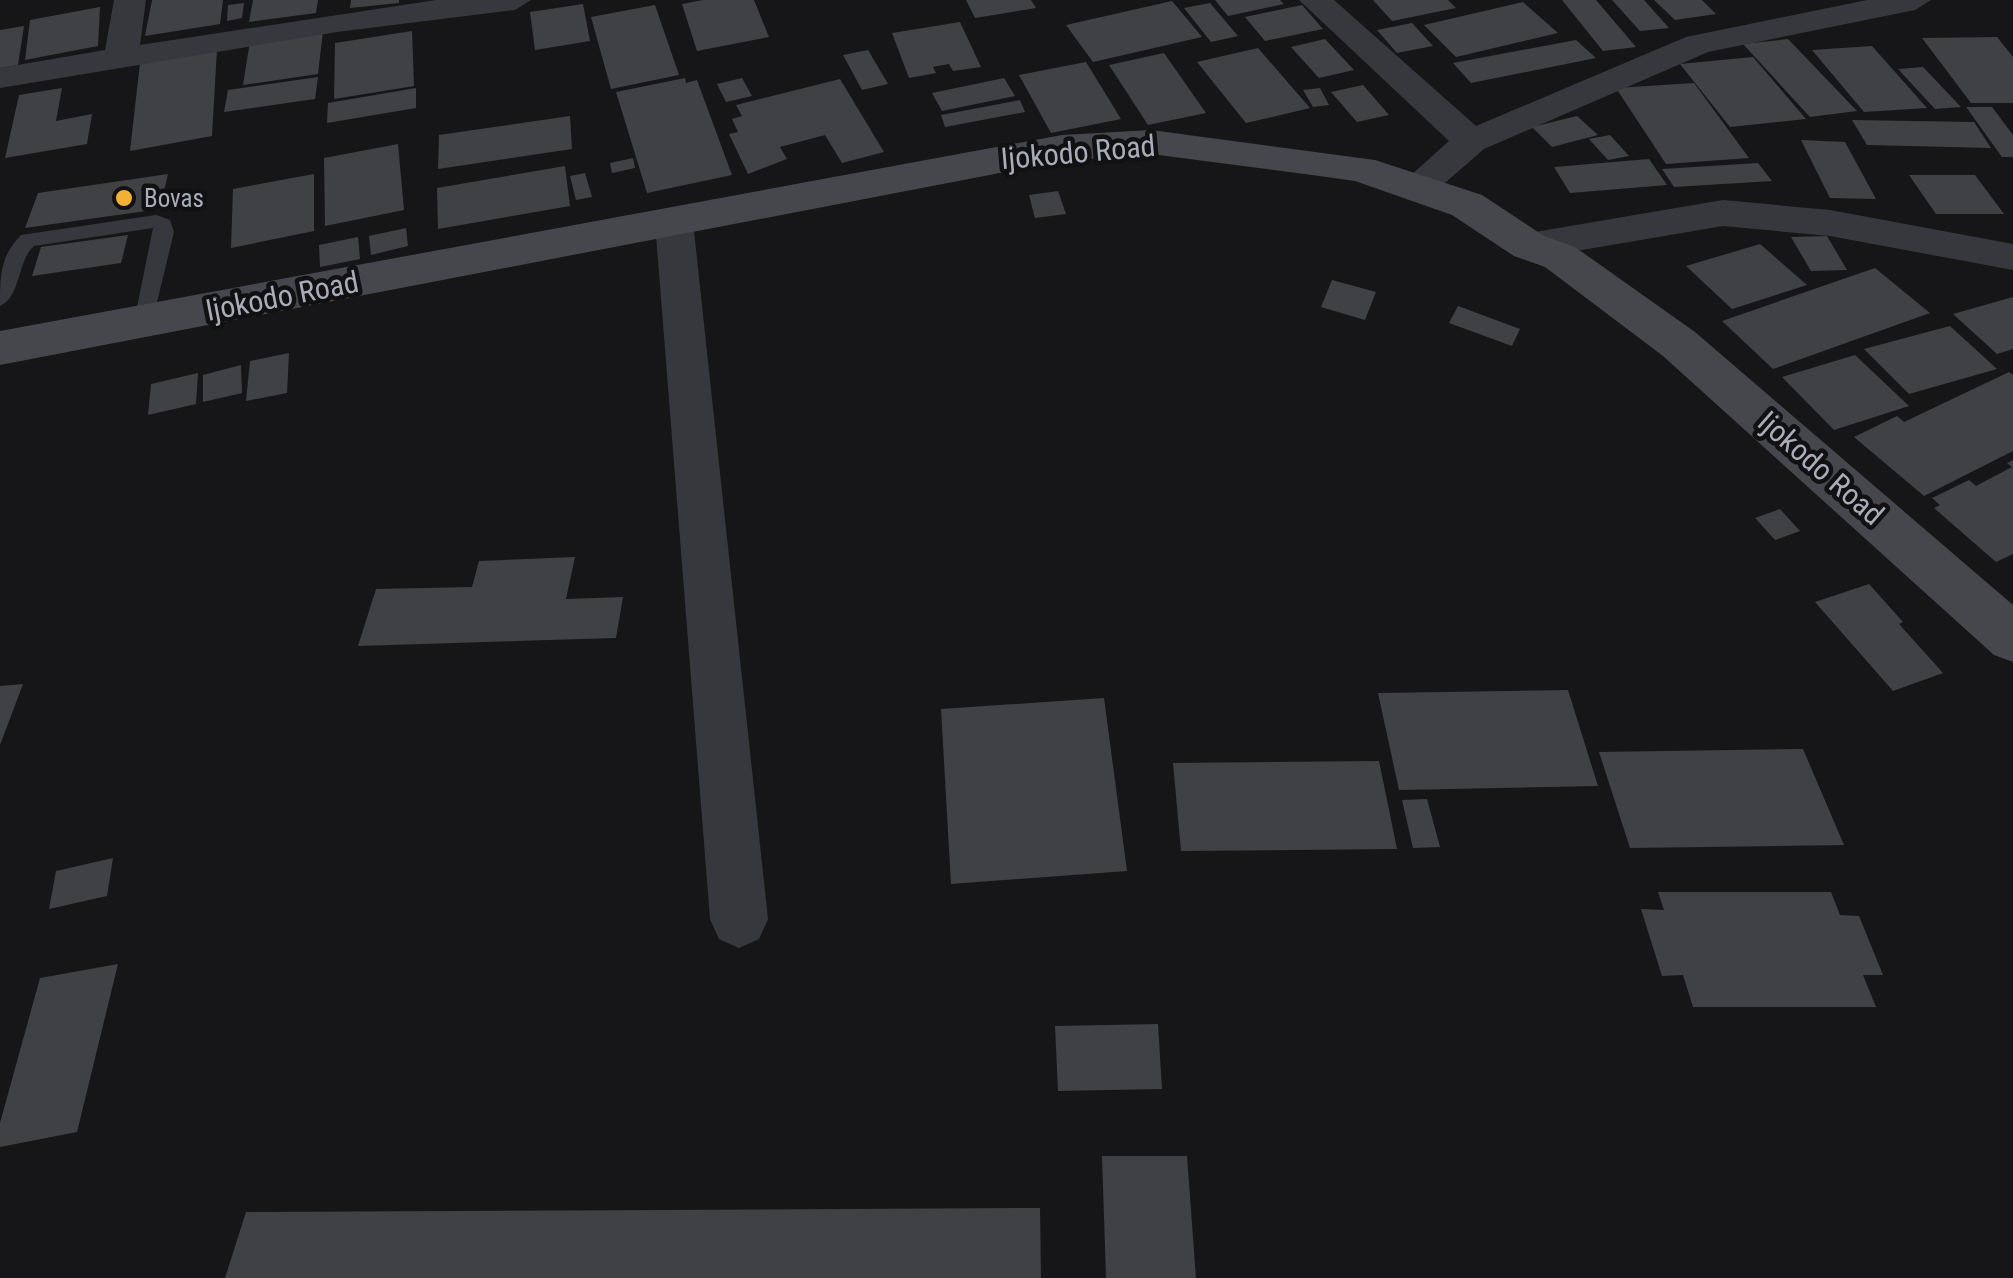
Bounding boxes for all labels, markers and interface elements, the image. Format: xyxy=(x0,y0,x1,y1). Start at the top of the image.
street label: Ijokodo Road xyxy=(999,128,1157,176)
place label: Bovas xyxy=(144,184,204,213)
marker: Bovas xyxy=(113,187,135,209)
street label: Ijokodo Road xyxy=(203,264,361,328)
street label: Ijokodo Road xyxy=(1751,404,1891,532)

